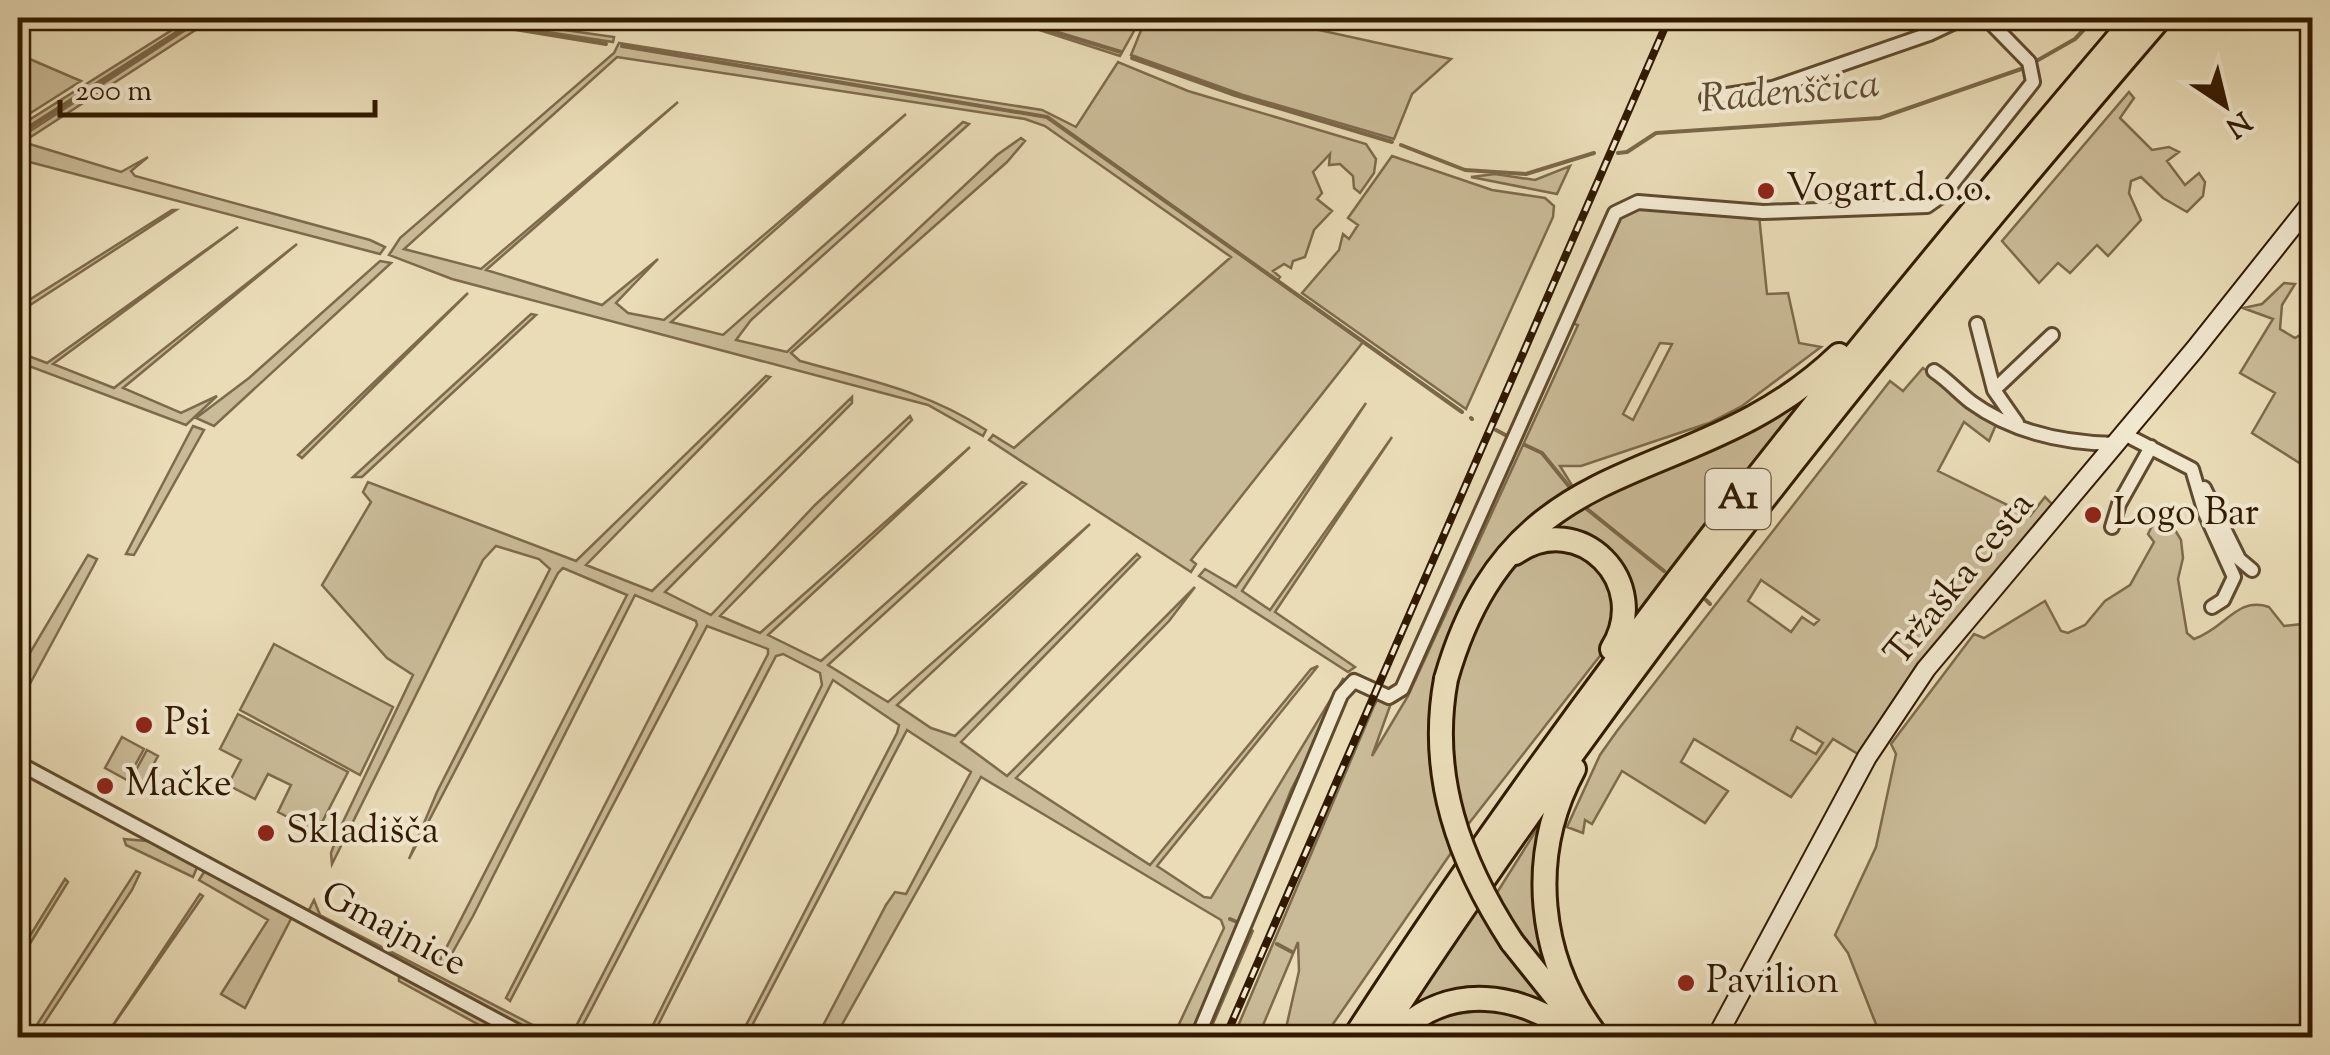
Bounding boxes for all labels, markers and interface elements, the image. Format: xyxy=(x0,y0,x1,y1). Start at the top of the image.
scale bar xyxy=(60,55,375,117)
north arrow xyxy=(2175,55,2275,155)
water label: Radenščica xyxy=(1698,58,1882,130)
text: 200 m xyxy=(75,71,152,114)
text: N xyxy=(2217,100,2258,146)
place label: Vogart d.o.o. xyxy=(1786,164,1992,218)
marker: Vogart d.o.o. xyxy=(1755,180,1777,202)
road number: A1 xyxy=(1706,469,1770,529)
street label: Tržaška cesta xyxy=(1874,481,2048,679)
place label: Logo Bar xyxy=(2113,488,2259,542)
marker: Logo Bar xyxy=(2082,504,2104,526)
place label: Psi xyxy=(164,698,211,752)
marker: Psi xyxy=(133,714,155,736)
place label: Mačke xyxy=(125,759,232,813)
marker: Mačke xyxy=(94,775,116,797)
place label: Skladišča xyxy=(286,806,439,860)
marker: Skladišča xyxy=(255,822,277,844)
street label: Gmajnice xyxy=(311,870,475,992)
place label: Pavilion xyxy=(1706,956,1839,1010)
marker: Pavilion xyxy=(1675,972,1697,994)

